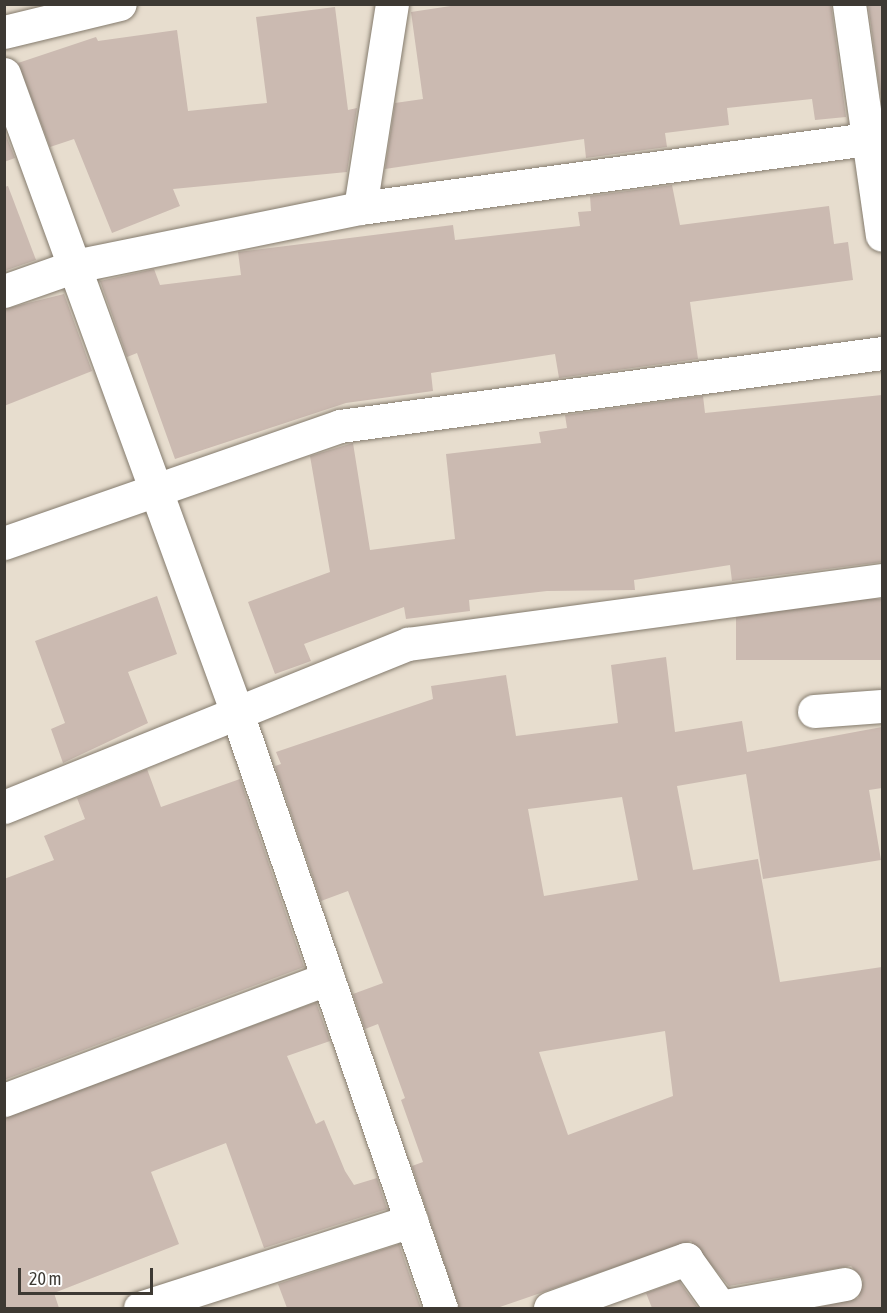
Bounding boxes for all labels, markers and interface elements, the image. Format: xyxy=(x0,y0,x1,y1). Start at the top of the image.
scale bar xyxy=(21,1256,156,1294)
text: 20 m xyxy=(29,1268,61,1289)

